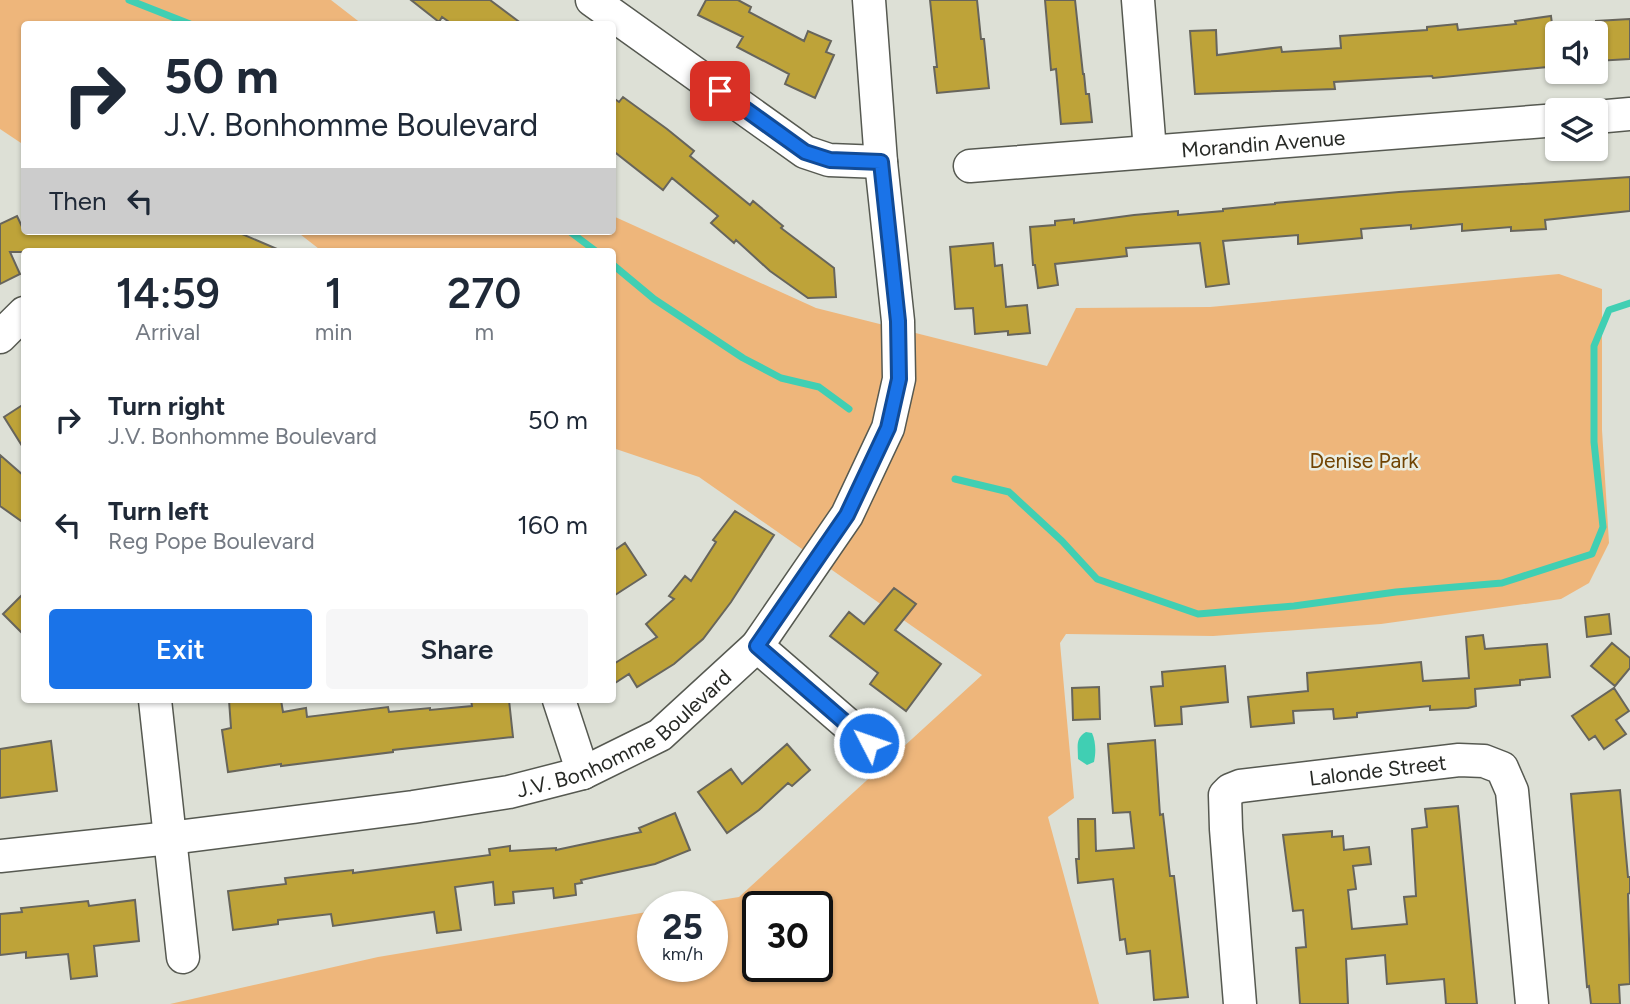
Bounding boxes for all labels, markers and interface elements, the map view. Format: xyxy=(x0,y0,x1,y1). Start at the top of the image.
map controls xyxy=(1545,21,1608,161)
button: sound xyxy=(1545,21,1608,84)
text: 50 m xyxy=(164,46,279,105)
icon: right xyxy=(49,49,140,140)
pin xyxy=(690,61,750,121)
icon: arrive xyxy=(701,72,739,110)
button: layers xyxy=(1545,98,1608,161)
text: J.V. Bonhomme Boulevard xyxy=(164,106,538,144)
street label: Morandin Avenue xyxy=(1180,124,1346,162)
icon: left xyxy=(121,182,159,220)
text: Then xyxy=(49,185,107,217)
text: 14:59 xyxy=(116,268,220,319)
text: 1 xyxy=(325,268,342,319)
text: 270 xyxy=(447,268,521,319)
text: Arrival xyxy=(135,318,200,346)
text: min xyxy=(315,318,352,346)
text: m xyxy=(474,318,494,346)
text: Turn right xyxy=(108,390,225,422)
icon: right xyxy=(49,401,87,439)
text: 50 m xyxy=(528,404,588,436)
text: J.V. Bonhomme Boulevard xyxy=(108,422,377,450)
park label: Denise Park xyxy=(1310,448,1419,473)
text: Turn left xyxy=(108,495,209,527)
icon: left xyxy=(49,506,87,544)
text: 160 m xyxy=(517,509,588,541)
text: Reg Pope Boulevard xyxy=(108,527,315,555)
button: Exit xyxy=(49,609,312,689)
button: Share xyxy=(326,609,588,689)
street label: J.V. Bonhomme Boulevard xyxy=(514,664,736,802)
position arrow xyxy=(832,706,906,780)
street label: Lalonde Street xyxy=(1308,749,1448,790)
speed limit sign: 30 xyxy=(742,891,833,982)
text: 25 xyxy=(662,906,703,948)
text: km/h xyxy=(662,943,703,965)

